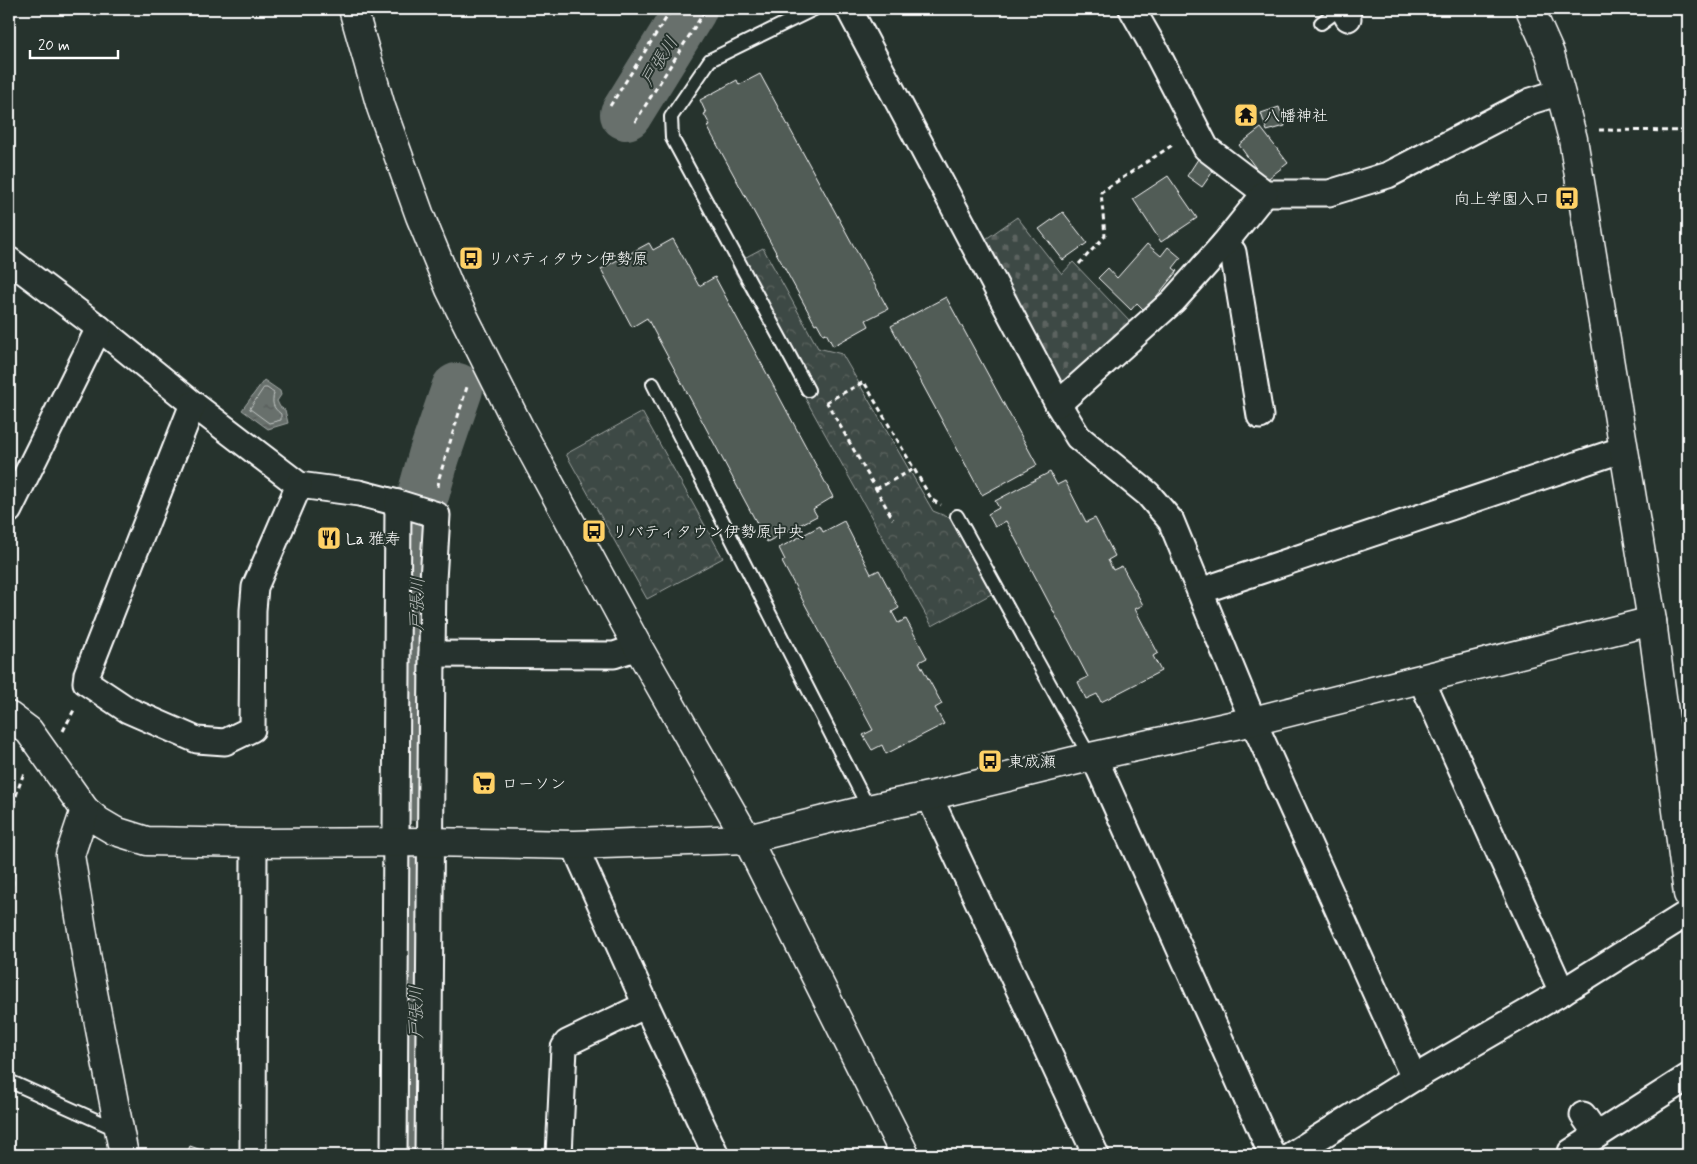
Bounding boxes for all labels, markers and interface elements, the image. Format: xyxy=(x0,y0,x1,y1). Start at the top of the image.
scale bar xyxy=(30,28,118,60)
water label: 戸張川 xyxy=(635,32,684,91)
text: 20 m xyxy=(38,36,70,56)
temple icon: 八幡神社 xyxy=(1233,102,1259,128)
place label: 八幡神社 xyxy=(1264,106,1328,127)
bus stop icon: 向上学園入口 xyxy=(1554,185,1580,211)
place label: 向上学園入口 xyxy=(1454,189,1550,210)
bus stop icon: リバティタウン伊勢原 xyxy=(458,245,484,271)
place label: リバティタウン伊勢原 xyxy=(488,249,648,270)
bus stop icon: リバティタウン伊勢原中央 xyxy=(581,518,607,544)
place label: リバティタウン伊勢原中央 xyxy=(612,522,804,543)
restaurant icon: La 雅寿 xyxy=(316,525,342,551)
place label: La 雅寿 xyxy=(346,529,400,550)
water label: 戸張川 xyxy=(406,577,430,631)
bus stop icon: 東成瀬 xyxy=(977,748,1003,774)
place label: 東成瀬 xyxy=(1008,752,1056,773)
supermarket icon: ローソン xyxy=(471,770,497,796)
place label: ローソン xyxy=(502,774,566,795)
water label: 戸張川 xyxy=(405,985,429,1039)

